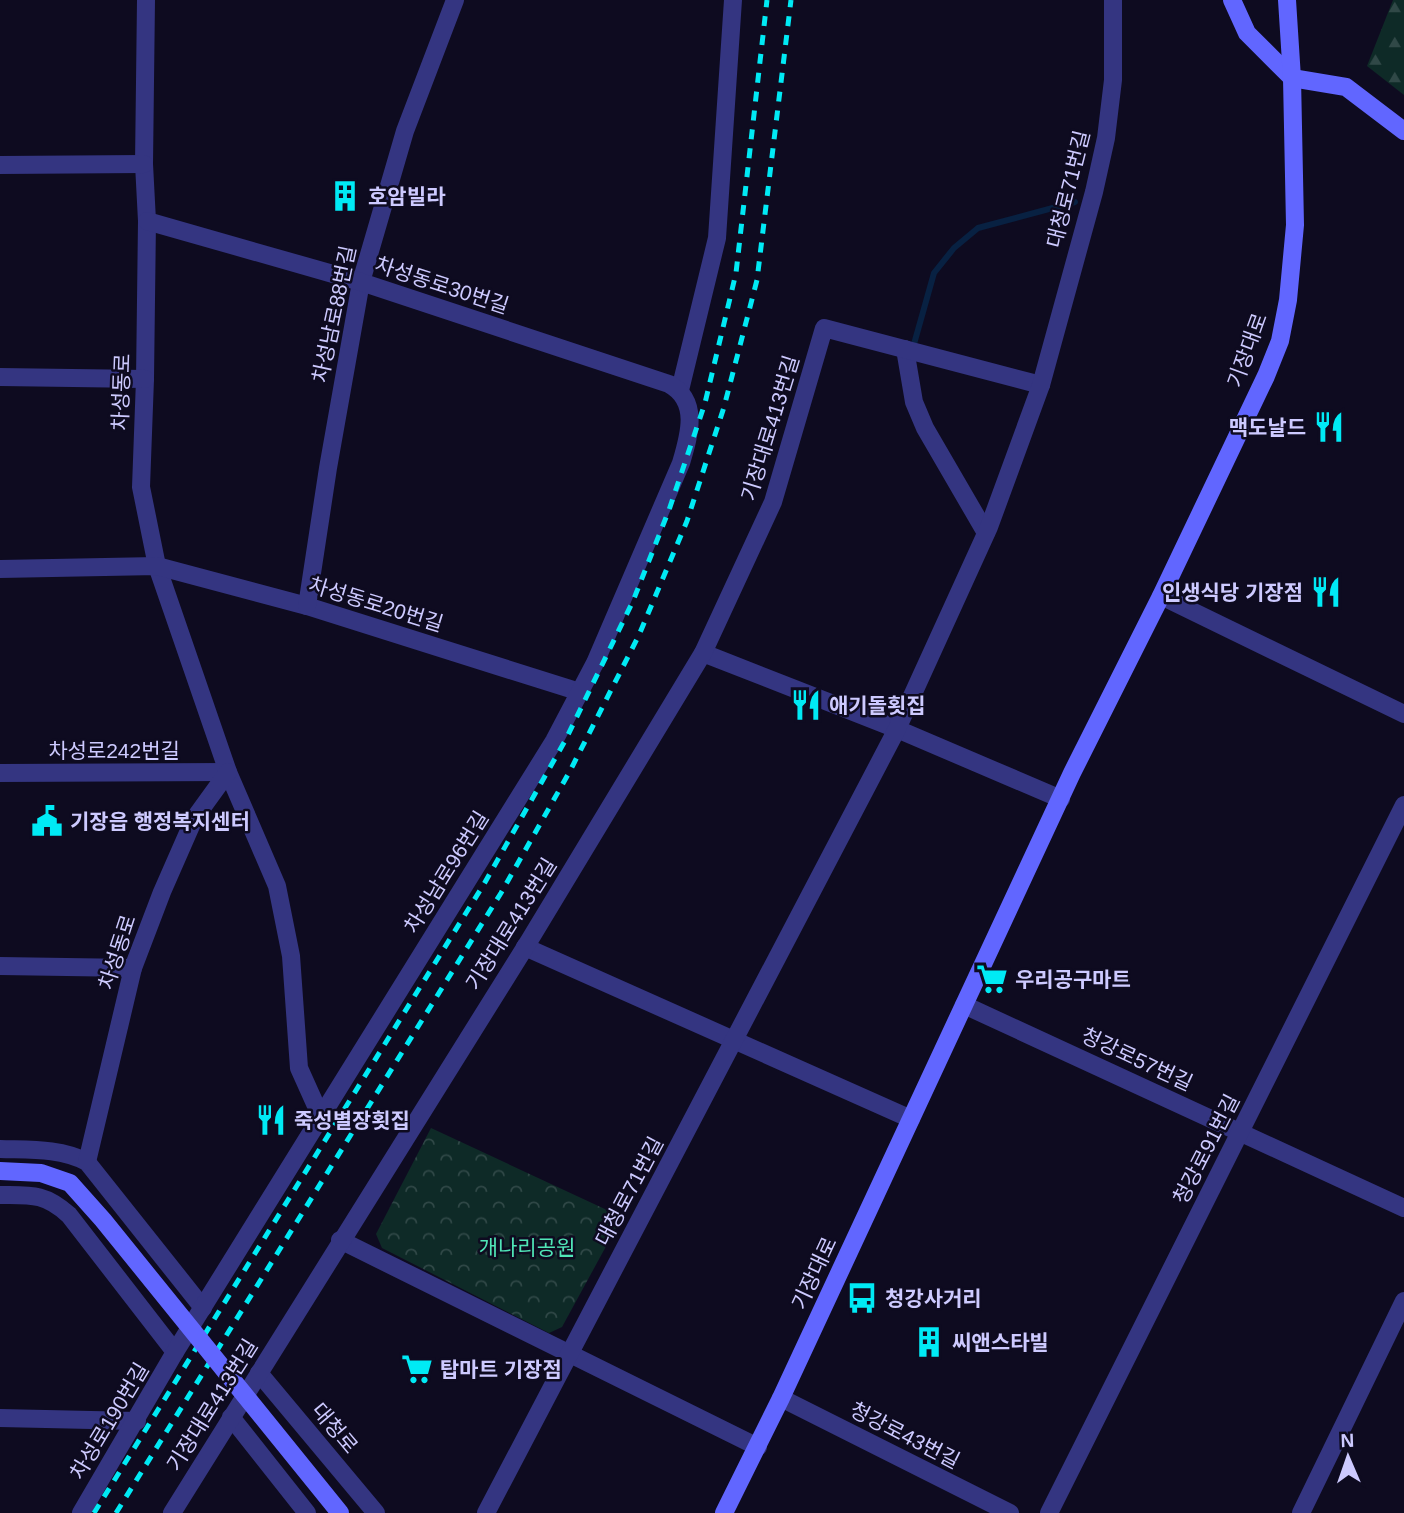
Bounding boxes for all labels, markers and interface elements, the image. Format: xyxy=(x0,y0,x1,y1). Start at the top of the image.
street label: 대청로71번길 xyxy=(1042,128,1094,250)
building icon: 호암빌라 xyxy=(328,179,362,213)
place label: 호암빌라 xyxy=(368,185,446,208)
street label: 차성남로88번길 xyxy=(308,243,360,385)
street label: 차성동로30번길 xyxy=(372,253,512,317)
street label: 기장대로 xyxy=(1223,310,1271,390)
street label: 기장대로413번길 xyxy=(737,352,803,504)
street label: 차성동로 xyxy=(108,353,134,431)
restaurant icon: 맥도날드 xyxy=(1312,410,1346,444)
place label: 맥도날드 xyxy=(1229,416,1306,439)
street label: 차성동로20번길 xyxy=(306,573,446,635)
restaurant icon: 인생식당 기장점 xyxy=(1309,575,1343,609)
place label: 인생식당 기장점 xyxy=(1162,581,1303,604)
restaurant icon: 애기돌횟집 xyxy=(789,688,823,722)
place label: 애기돌횟집 xyxy=(829,694,926,717)
street label: 차성로242번길 xyxy=(48,739,180,762)
public building icon: 기장읍 행정복지센터 xyxy=(30,804,64,838)
street label: 차성남로96번길 xyxy=(399,807,493,937)
place label: 기장읍 행정복지센터 xyxy=(70,810,250,833)
street label: 기장대로413번길 xyxy=(461,854,561,994)
street label: 차성동로 xyxy=(94,912,140,992)
supermarket icon: 우리공구마트 xyxy=(975,962,1009,996)
place label: 우리공구마트 xyxy=(1015,968,1131,991)
street label: 청강로57번길 xyxy=(1078,1023,1196,1095)
street label: 청강로91번길 xyxy=(1169,1090,1243,1208)
restaurant icon: 죽성별장횟집 xyxy=(254,1103,288,1137)
place label: 죽성별장횟집 xyxy=(294,1109,410,1132)
street label: 대청로71번길 xyxy=(591,1133,667,1249)
street label: 기장대로 xyxy=(787,1233,841,1313)
park label: 개나리공원 xyxy=(479,1236,575,1259)
bus stop icon: 청강사거리 xyxy=(845,1281,879,1315)
place label: 청강사거리 xyxy=(885,1287,982,1310)
building icon: 씨앤스타빌 xyxy=(912,1325,946,1359)
place label: 씨앤스타빌 xyxy=(952,1331,1049,1354)
street label: 기장대로413번길 xyxy=(162,1335,262,1475)
supermarket icon: 탑마트 기장점 xyxy=(400,1352,434,1386)
place label: 탑마트 기장점 xyxy=(440,1358,562,1381)
street label: 차성로190번길 xyxy=(65,1359,153,1483)
street label: 대청로 xyxy=(308,1398,362,1458)
street label: 청강로43번길 xyxy=(846,1398,964,1472)
north arrow xyxy=(1313,1422,1383,1492)
text: N xyxy=(1340,1430,1355,1451)

